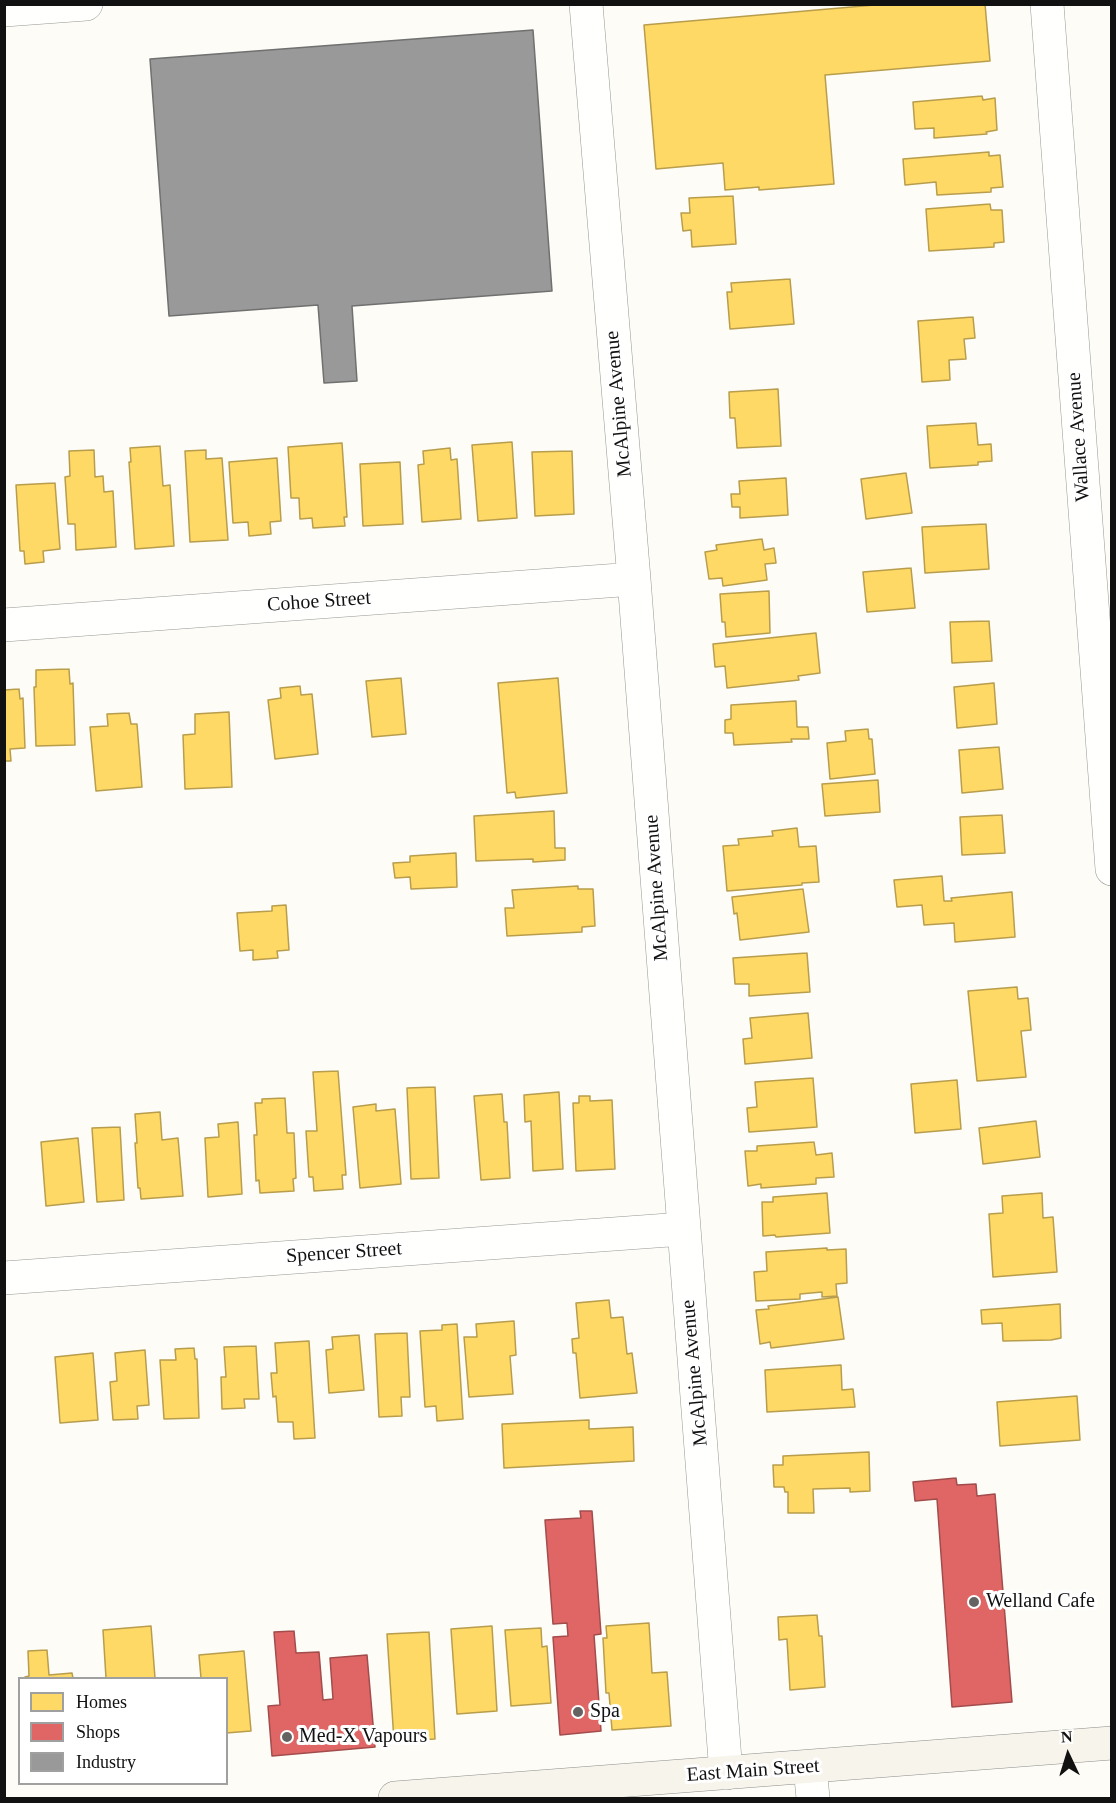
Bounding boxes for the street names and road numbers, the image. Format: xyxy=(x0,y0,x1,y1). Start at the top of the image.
street label: McAlpine Avenue xyxy=(601,330,637,478)
street label: Wallace Avenue xyxy=(1063,372,1095,502)
street label: Cohoe Street xyxy=(266,586,372,618)
street label: McAlpine Avenue xyxy=(640,814,674,962)
street label: Spencer Street xyxy=(285,1237,403,1269)
street label: McAlpine Avenue xyxy=(677,1299,713,1447)
street label: East Main Street xyxy=(686,1754,820,1788)

